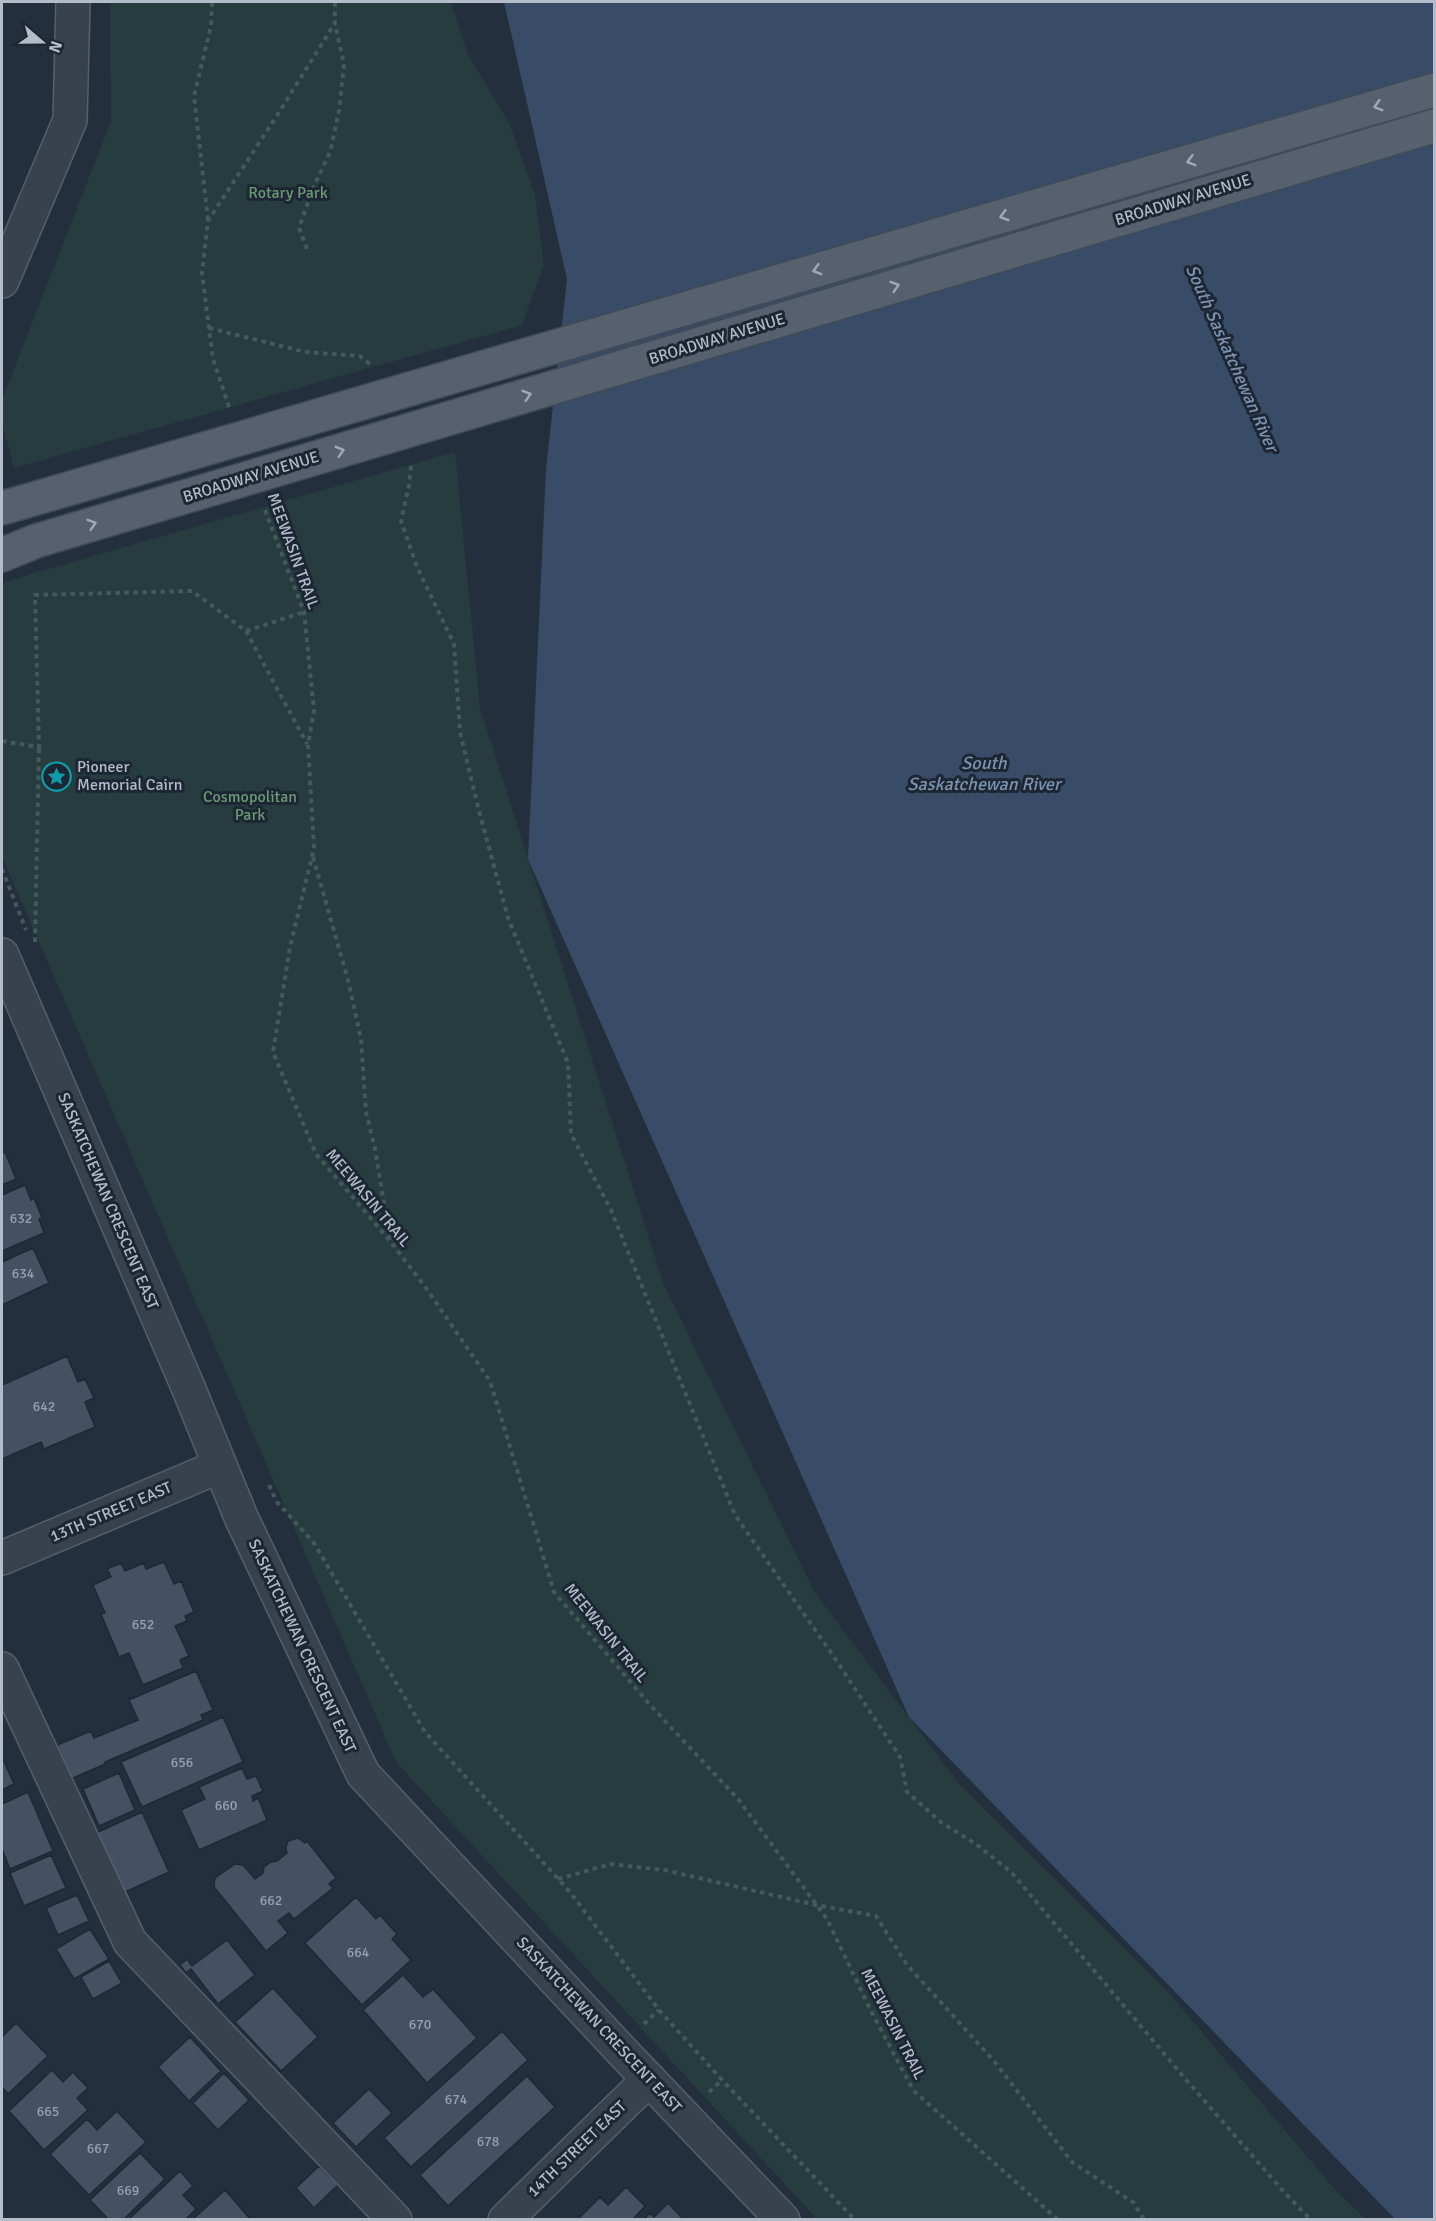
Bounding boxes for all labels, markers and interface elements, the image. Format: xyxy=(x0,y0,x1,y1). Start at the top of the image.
north arrow xyxy=(12,12,72,72)
text: N xyxy=(44,38,66,55)
one-way arrow xyxy=(1373,99,1384,111)
one-way arrow xyxy=(1186,154,1197,166)
street label: BROADWAY AVENUE xyxy=(1113,170,1253,230)
park label: Rotary Park xyxy=(248,183,328,203)
one-way arrow xyxy=(999,209,1010,221)
water label: South Saskatchewan River xyxy=(1181,261,1284,457)
one-way arrow xyxy=(812,263,823,275)
one-way arrow xyxy=(889,281,900,293)
street label: BROADWAY AVENUE xyxy=(647,309,787,369)
one-way arrow xyxy=(521,390,532,402)
one-way arrow xyxy=(334,446,345,458)
street label: BROADWAY AVENUE xyxy=(181,447,321,507)
street label: MEEWASIN TRAIL xyxy=(263,490,323,612)
one-way arrow xyxy=(86,519,97,531)
water label: South Saskatchewan River xyxy=(908,752,1063,795)
place label: Pioneer Memorial Cairn xyxy=(77,757,182,795)
place icon: Pioneer Memorial Cairn xyxy=(40,760,72,792)
park label: Cosmopolitan Park xyxy=(203,787,297,825)
street label: SASKATCHEWAN CRESCENT EAST xyxy=(53,1090,163,1312)
street label: MEEWASIN TRAIL xyxy=(321,1145,415,1251)
house number: 632 xyxy=(10,1210,32,1227)
house number: 634 xyxy=(12,1265,35,1282)
house number: 642 xyxy=(33,1398,55,1415)
street label: 13TH STREET EAST xyxy=(47,1477,175,1547)
street label: SASKATCHEWAN CRESCENT EAST xyxy=(244,1536,360,1756)
street label: MEEWASIN TRAIL xyxy=(560,1579,652,1687)
house number: 652 xyxy=(132,1616,154,1633)
house number: 656 xyxy=(171,1754,193,1771)
house number: 660 xyxy=(215,1797,237,1814)
house number: 662 xyxy=(260,1892,282,1909)
street label: SASKATCHEWAN CRESCENT EAST xyxy=(512,1933,686,2117)
house number: 664 xyxy=(347,1944,370,1961)
street label: MEEWASIN TRAIL xyxy=(856,1965,930,2083)
house number: 670 xyxy=(409,2016,431,2033)
house number: 674 xyxy=(445,2091,468,2108)
street label: 14TH STREET EAST xyxy=(523,2097,631,2201)
house number: 665 xyxy=(37,2103,59,2120)
house number: 678 xyxy=(477,2133,499,2150)
house number: 667 xyxy=(87,2140,109,2157)
house number: 669 xyxy=(117,2182,139,2199)

